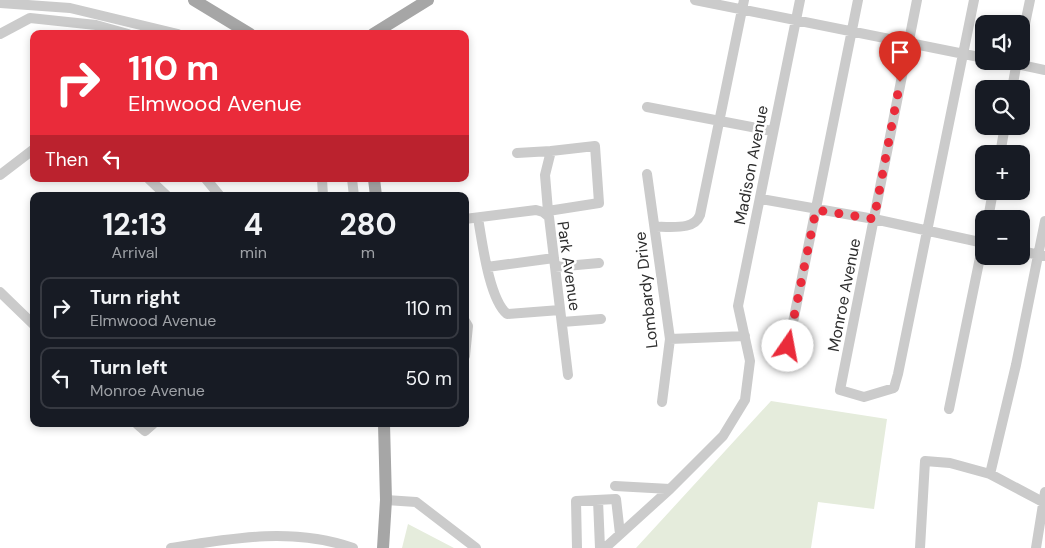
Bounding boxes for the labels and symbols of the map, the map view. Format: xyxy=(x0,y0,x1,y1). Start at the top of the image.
pin xyxy=(879,31,921,82)
street label: Madison Avenue xyxy=(729,103,773,227)
street label: Park Avenue xyxy=(552,220,586,312)
street label: Lombardy Drive xyxy=(629,231,663,349)
street label: Monroe Avenue xyxy=(823,237,865,353)
position arrow xyxy=(761,319,813,371)

